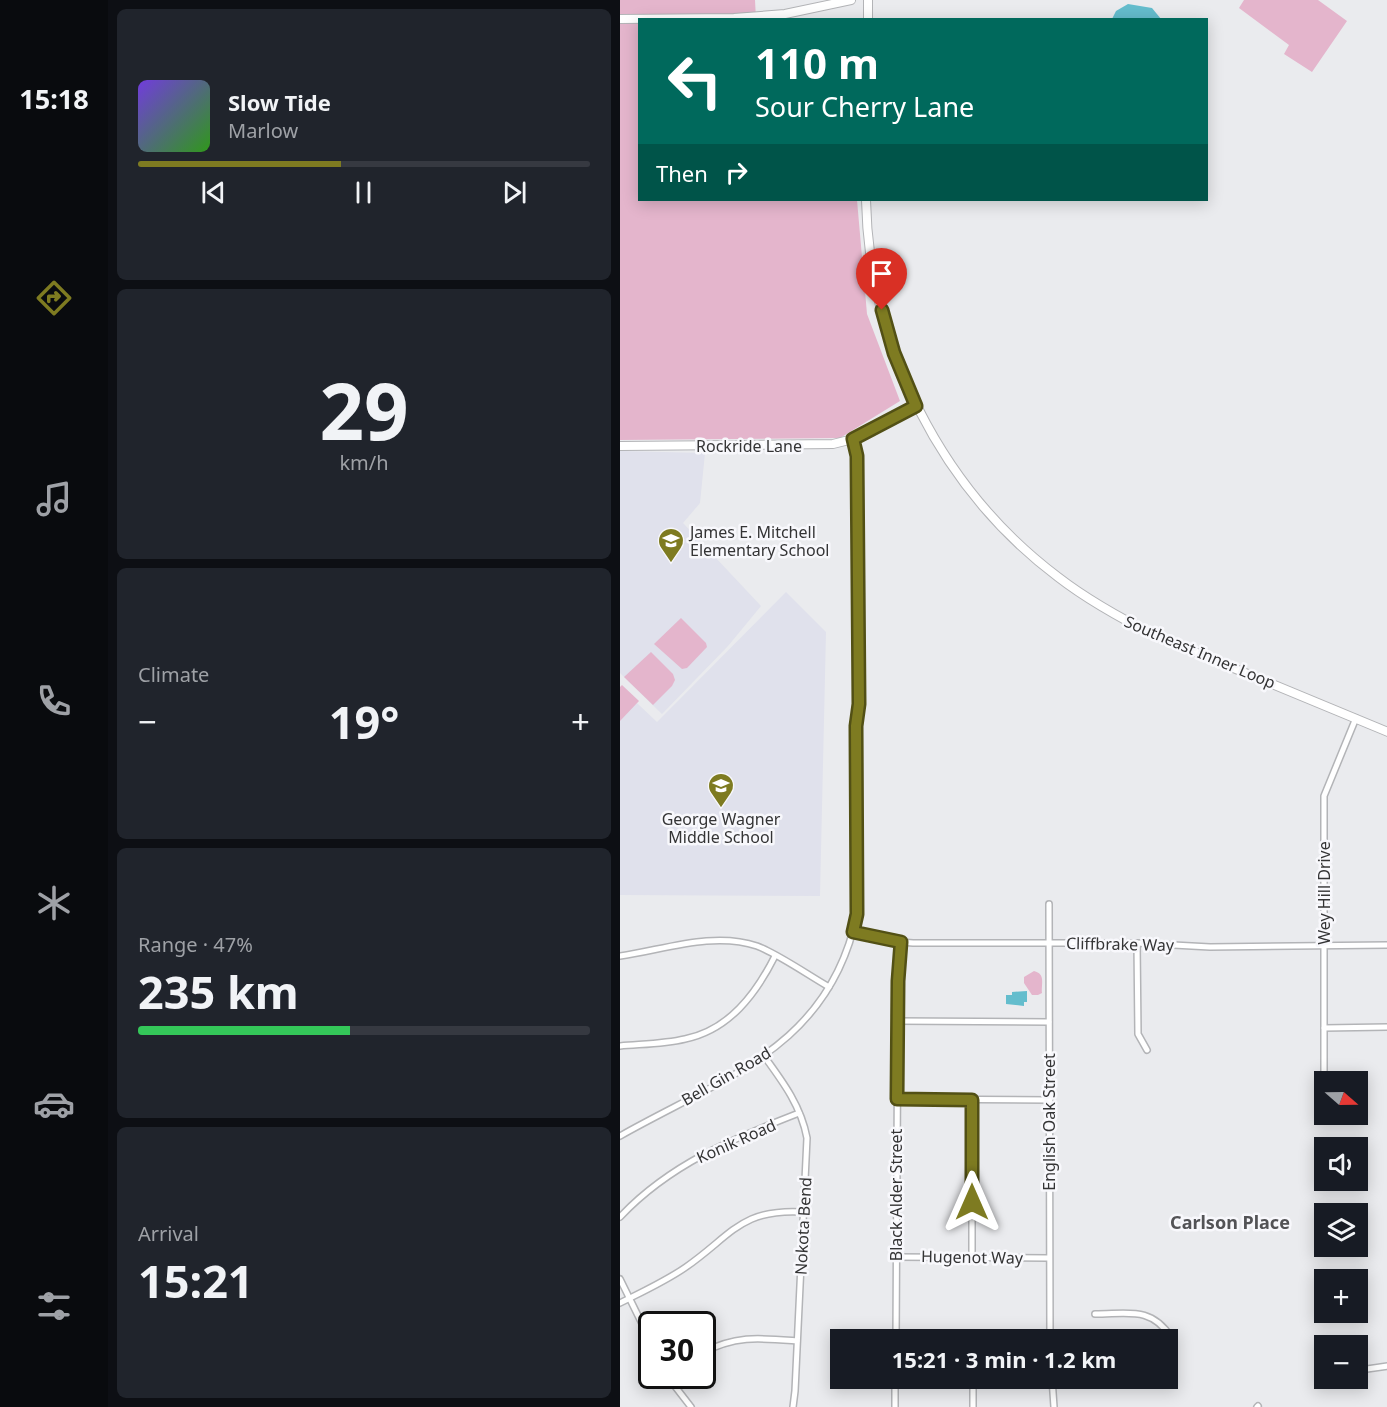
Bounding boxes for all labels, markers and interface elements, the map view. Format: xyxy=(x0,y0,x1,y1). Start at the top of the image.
text: 110 m xyxy=(755,34,879,91)
icon: left xyxy=(656,42,734,120)
text: 15:18 xyxy=(19,80,89,117)
text: Slow Tide xyxy=(228,87,331,117)
text: Sour Cherry Lane xyxy=(755,88,974,125)
text: Marlow xyxy=(228,117,298,144)
icon: right xyxy=(720,156,753,189)
text: Then xyxy=(656,158,708,188)
icon: previous xyxy=(197,176,230,209)
icon: pause xyxy=(347,176,380,209)
icon: next xyxy=(498,176,531,209)
pin xyxy=(856,248,907,310)
icon: arrive xyxy=(865,257,898,290)
icon: directions xyxy=(33,277,75,319)
text: 29 xyxy=(319,357,409,463)
street label: Rockride Lane xyxy=(696,435,802,457)
text: km/h xyxy=(339,449,389,476)
icon: music xyxy=(33,478,75,520)
place label: James E. Mitchell Elementary School xyxy=(688,521,829,561)
school or university icon: James E. Mitchell Elementary School xyxy=(656,526,686,564)
street label: Southeast Inner Loop xyxy=(1121,610,1279,694)
text: Climate xyxy=(138,661,209,688)
icon: phone xyxy=(33,680,75,722)
text: 19° xyxy=(329,691,399,752)
text: − xyxy=(138,699,157,744)
text: + xyxy=(571,699,590,744)
school or university icon: George Wagner Middle School xyxy=(706,771,736,809)
place label: George Wagner Middle School xyxy=(662,808,781,848)
street label: Wey Hill Drive xyxy=(1313,841,1335,945)
icon: climate xyxy=(33,882,75,924)
text: Range · 47% xyxy=(138,931,253,958)
street label: Cliffbrake Way xyxy=(1066,932,1175,956)
text: 235 km xyxy=(138,961,299,1022)
street label: Bell Gin Road xyxy=(677,1041,775,1111)
street label: English Oak Street xyxy=(1038,1053,1060,1191)
north arrow xyxy=(1314,1071,1368,1125)
map controls xyxy=(1314,1071,1368,1389)
icon: car xyxy=(33,1083,75,1125)
street label: Konik Road xyxy=(693,1114,779,1168)
street label: Black Alder Street xyxy=(885,1129,907,1261)
button: sound xyxy=(1314,1137,1368,1191)
position arrow xyxy=(940,1170,1004,1234)
street label: Nokota Bend xyxy=(789,1176,817,1276)
button: layers xyxy=(1314,1203,1368,1257)
district label: Carlson Place xyxy=(1170,1210,1290,1234)
text: Arrival xyxy=(138,1220,199,1247)
street label: Hugenot Way xyxy=(921,1245,1024,1269)
text: 15:21 xyxy=(138,1250,254,1311)
button: + xyxy=(1314,1269,1368,1323)
icon: filters xyxy=(33,1285,75,1327)
speed limit sign: 30 xyxy=(638,1311,716,1389)
button: − xyxy=(1314,1335,1368,1389)
text: 15:21 · 3 min · 1.2 km xyxy=(892,1344,1116,1374)

